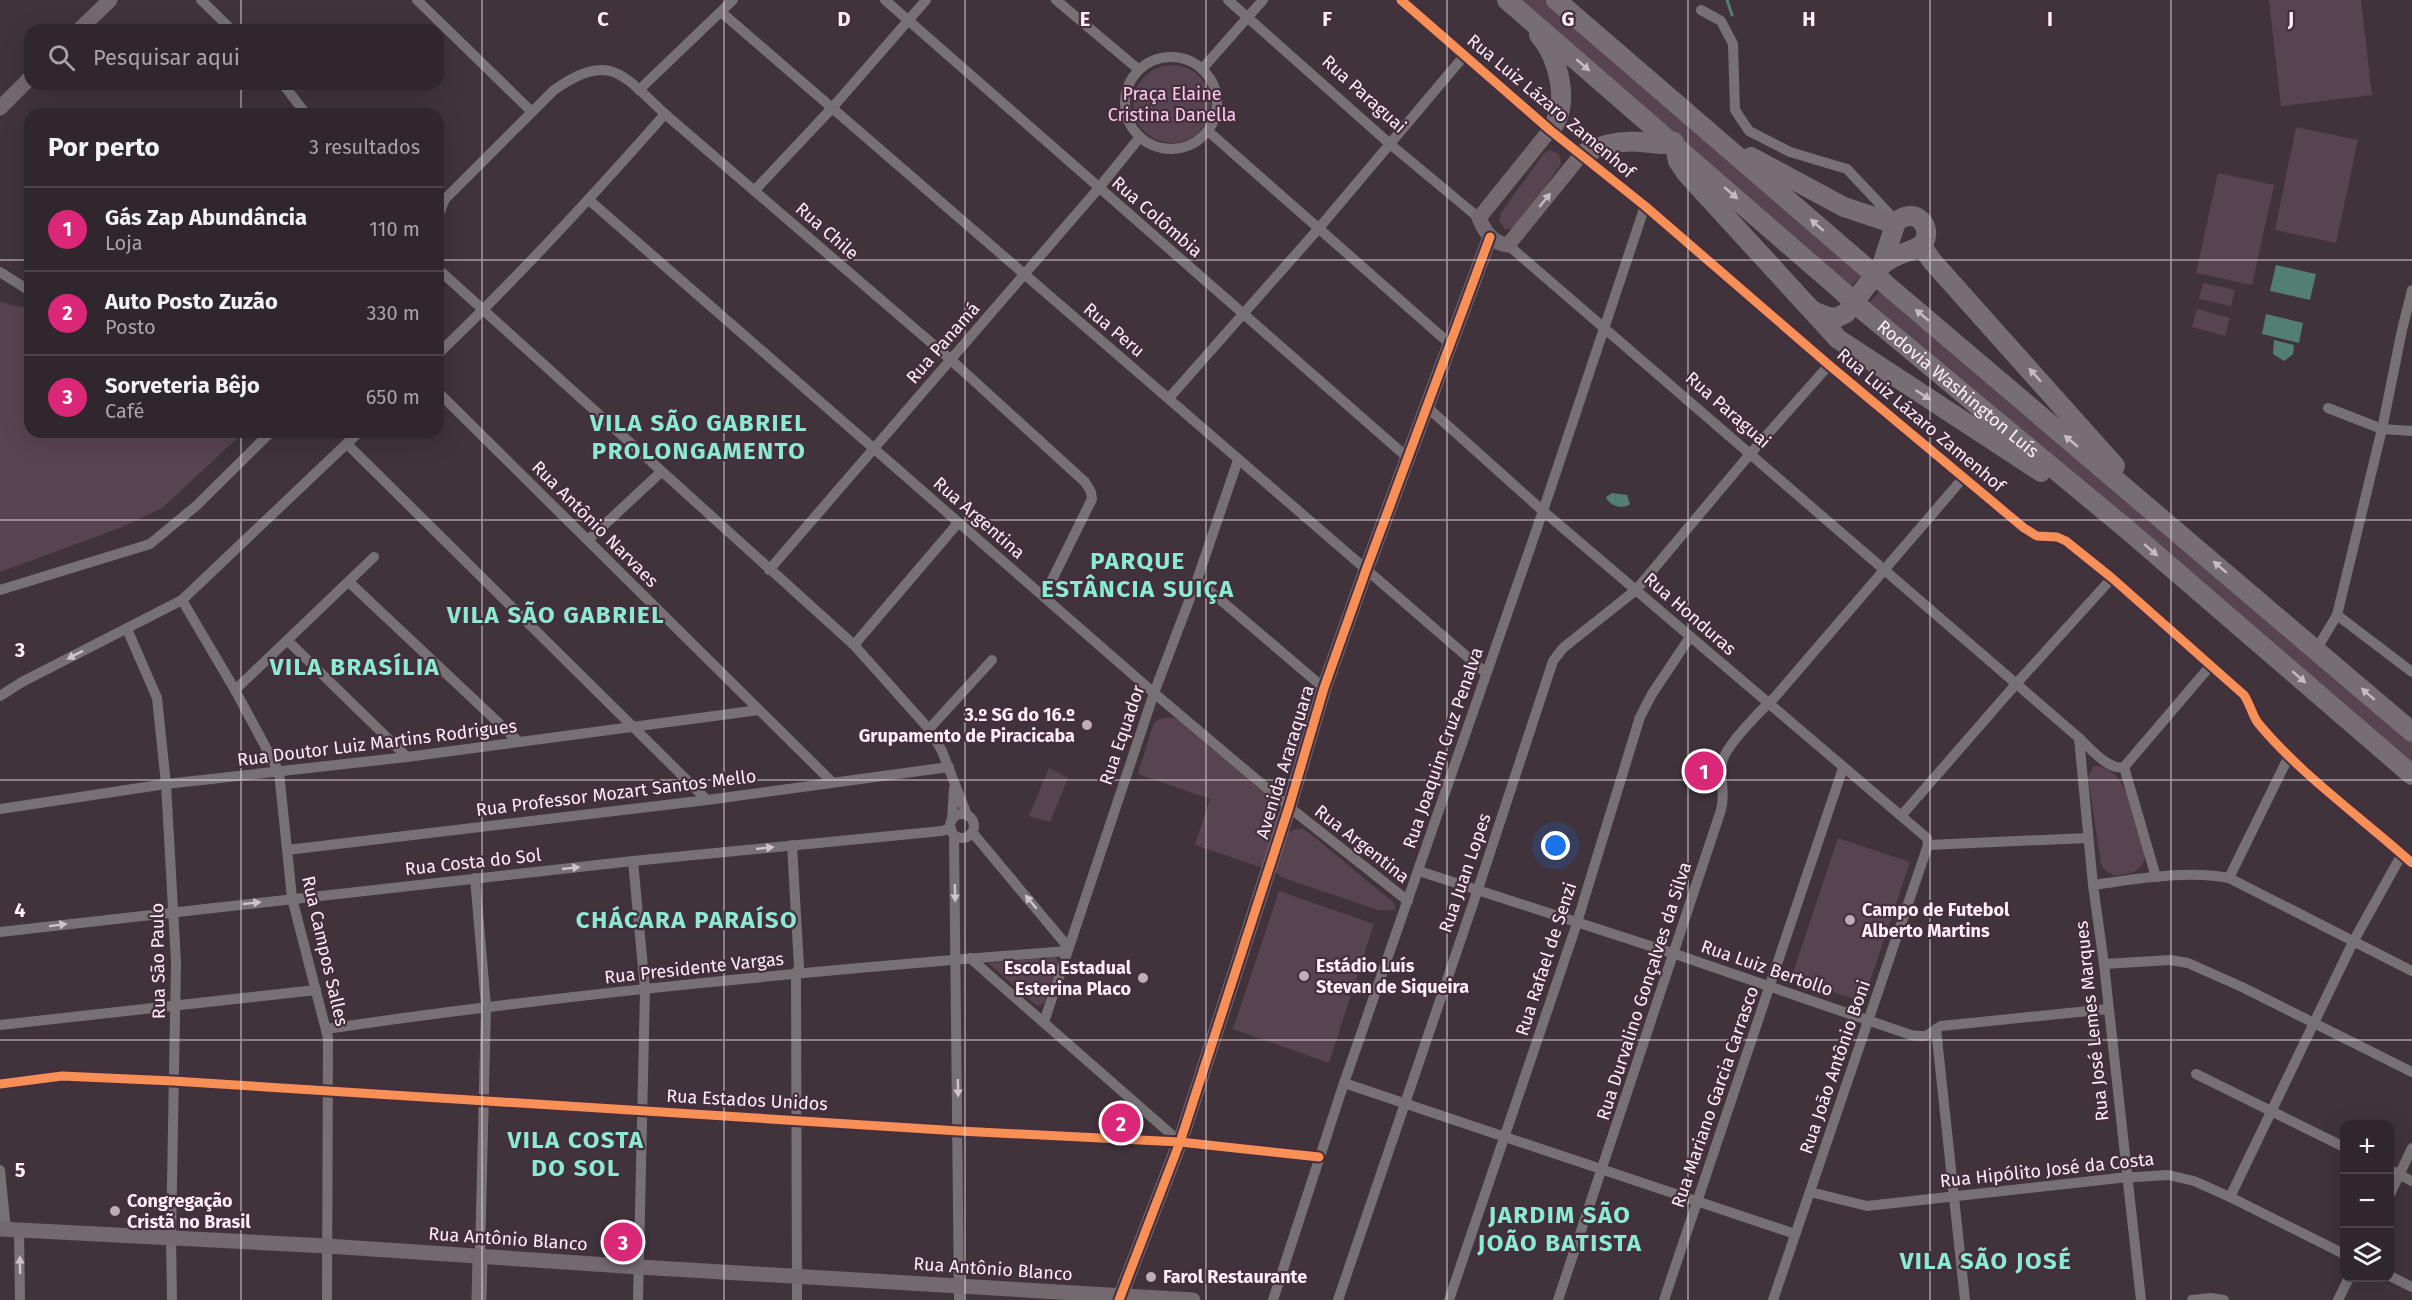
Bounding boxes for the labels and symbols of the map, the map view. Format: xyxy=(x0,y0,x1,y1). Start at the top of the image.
text: C xyxy=(597,7,609,31)
text: D xyxy=(837,7,851,31)
text: E xyxy=(1080,7,1090,31)
text: F xyxy=(1322,7,1332,31)
text: G xyxy=(1562,7,1574,31)
text: H xyxy=(1802,7,1816,31)
text: I xyxy=(2047,7,2053,31)
text: J xyxy=(2287,7,2294,31)
street label: Rua Luiz Lázaro Zamenhof xyxy=(1463,29,1641,184)
street label: Rua Paraguai xyxy=(1317,50,1411,138)
one-way arrow xyxy=(1575,59,1591,72)
park label: Praça Elaine Cristina Danella xyxy=(1108,83,1236,126)
street label: Rua Colômbia xyxy=(1107,172,1207,262)
one-way arrow xyxy=(1723,186,1738,199)
one-way arrow xyxy=(1538,193,1551,208)
street label: Rua Chile xyxy=(791,198,863,264)
one-way arrow xyxy=(1810,219,1825,232)
street label: Rua Panamá xyxy=(902,298,984,388)
street label: Rua Peru xyxy=(1079,298,1149,362)
one-way arrow xyxy=(1915,309,1930,322)
street label: Rodovia Washington Luís xyxy=(1873,315,2043,462)
street label: Rua Luiz Lázaro Zamenhof xyxy=(1833,343,2011,498)
street label: Rua Paraguai xyxy=(1681,367,1775,453)
one-way arrow xyxy=(2028,367,2042,382)
one-way arrow xyxy=(1915,390,1931,401)
district label: VILA SÃO GABRIEL PROLONGAMENTO xyxy=(589,409,808,465)
one-way arrow xyxy=(2064,435,2079,448)
street label: Rua Antônio Narvaes xyxy=(527,456,663,592)
street label: Rua Argentina xyxy=(929,472,1029,564)
one-way arrow xyxy=(2143,543,2158,556)
district label: PARQUE ESTÂNCIA SUIÇA xyxy=(1041,547,1235,605)
one-way arrow xyxy=(2212,561,2228,574)
street label: Rua Honduras xyxy=(1639,568,1741,660)
district label: VILA SÃO GABRIEL xyxy=(446,601,665,629)
text: 3 xyxy=(14,638,25,662)
street label: Rua Joaquim Cruz Penalva xyxy=(1398,645,1488,851)
one-way arrow xyxy=(66,650,83,660)
district label: VILA BRASÍLIA xyxy=(269,652,440,681)
one-way arrow xyxy=(2291,670,2306,683)
street label: Rua Equador xyxy=(1095,682,1149,788)
street label: Avenida Araraquara xyxy=(1251,682,1319,842)
one-way arrow xyxy=(2361,688,2376,701)
place label: 3.º SG do 16.º Grupamento de Piracicaba xyxy=(859,704,1075,747)
street label: Rua Doutor Luiz Martins Rodrigues xyxy=(236,715,518,771)
marker: 3.º SG do 16.º Grupamento de Piracicaba xyxy=(1080,718,1094,732)
pin: 1 xyxy=(1684,748,1724,794)
street label: Rua Professor Mozart Santos Mello xyxy=(475,765,757,821)
street label: Rua Argentina xyxy=(1310,800,1414,888)
street label: Rua Juan Lopes xyxy=(1434,810,1496,936)
your location xyxy=(1541,831,1570,860)
one-way arrow xyxy=(755,843,774,853)
street label: Rua Costa do Sol xyxy=(404,844,542,880)
street label: Rua Durvalino Gonçalves da Silva xyxy=(1592,859,1696,1123)
one-way arrow xyxy=(561,863,580,873)
street label: Rua Campos Salles xyxy=(297,874,353,1028)
street label: Rua Rafael de Senzi xyxy=(1511,879,1581,1039)
one-way arrow xyxy=(950,884,960,903)
one-way arrow xyxy=(1024,894,1037,910)
text: 4 xyxy=(14,898,26,922)
one-way arrow xyxy=(242,898,261,908)
place label: Campo de Futebol Alberto Martins xyxy=(1861,899,2010,942)
street label: Rua São Paulo xyxy=(146,903,170,1019)
district label: CHÁCARA PARAÍSO xyxy=(576,905,798,934)
marker: Campo de Futebol Alberto Martins xyxy=(1843,913,1857,927)
one-way arrow xyxy=(49,920,68,930)
street label: Rua José Lemes Marques xyxy=(2071,920,2113,1122)
street label: Rua Luiz Bertollo xyxy=(1698,935,1836,1001)
street label: Rua Presidente Vargas xyxy=(603,948,785,988)
place label: Estádio Luís Stevan de Siqueira xyxy=(1316,955,1469,998)
place label: Escola Estadual Esterina Placo xyxy=(1004,957,1132,1000)
marker: Estádio Luís Stevan de Siqueira xyxy=(1297,969,1311,983)
marker: Escola Estadual Esterina Placo xyxy=(1136,971,1150,985)
street label: Rua João Antônio Boni xyxy=(1795,977,1875,1157)
street label: Rua Mariano Garcia Carrasco xyxy=(1667,983,1763,1211)
one-way arrow xyxy=(953,1079,963,1098)
street label: Rua Estados Unidos xyxy=(666,1085,828,1115)
pin: 2 xyxy=(1102,1100,1140,1146)
district label: VILA COSTA DO SOL xyxy=(507,1126,644,1182)
street label: Rua Hipólito José da Costa xyxy=(1939,1148,2155,1192)
text: 5 xyxy=(15,1158,26,1182)
place label: Congregação Cristã no Brasil xyxy=(127,1190,251,1233)
district label: JARDIM SÃO JOÃO BATISTA xyxy=(1477,1201,1642,1257)
marker: Congregação Cristã no Brasil xyxy=(108,1204,122,1218)
pin: 3 xyxy=(604,1220,642,1264)
street label: Rua Antônio Blanco xyxy=(428,1222,588,1256)
district label: VILA SÃO JOSÉ xyxy=(1899,1246,2072,1275)
street label: Rua Antônio Blanco xyxy=(913,1252,1073,1286)
one-way arrow xyxy=(15,1256,24,1275)
place label: Farol Restaurante xyxy=(1163,1266,1307,1288)
marker: Farol Restaurante xyxy=(1144,1270,1158,1284)

